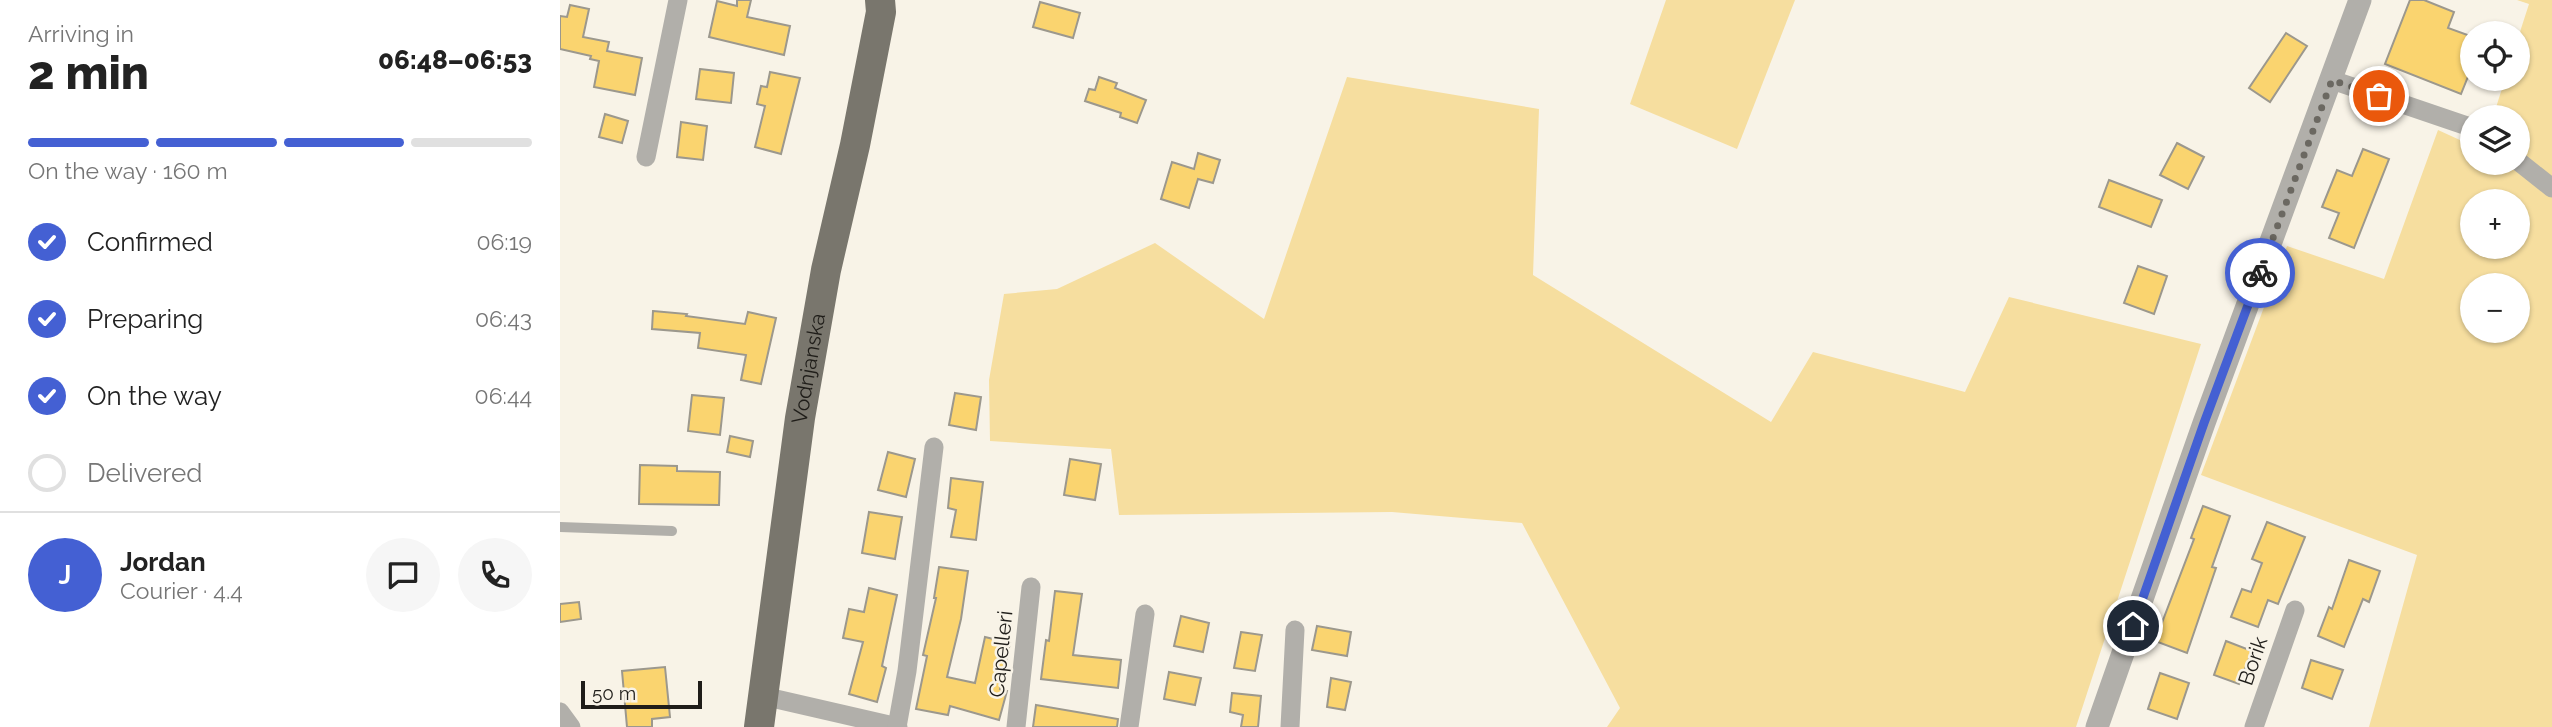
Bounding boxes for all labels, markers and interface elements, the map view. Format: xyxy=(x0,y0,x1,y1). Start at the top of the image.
text: Arriving in xyxy=(28,20,134,47)
map controls xyxy=(2460,21,2530,343)
button: locate xyxy=(2460,21,2530,91)
text: 06:48–06:53 xyxy=(378,45,532,75)
text: 2 min xyxy=(28,46,149,100)
pin xyxy=(2349,66,2409,126)
icon: bag xyxy=(2360,77,2398,115)
button: layers xyxy=(2460,105,2530,175)
text: On the way · 160 m xyxy=(28,157,228,184)
button: + xyxy=(2460,189,2530,259)
icon: check xyxy=(28,223,66,261)
text: Confirmed xyxy=(87,227,213,257)
text: 06:19 xyxy=(476,228,532,255)
courier xyxy=(2225,238,2295,308)
icon: bike xyxy=(2241,254,2279,292)
button: − xyxy=(2460,273,2530,343)
icon: check xyxy=(28,300,66,338)
text: Preparing xyxy=(87,304,203,334)
text: 06:43 xyxy=(475,305,532,332)
street label: Vodnjanska xyxy=(786,311,830,426)
icon: check xyxy=(28,377,66,415)
text: On the way xyxy=(87,381,222,411)
text: 06:44 xyxy=(475,382,532,409)
text: Delivered xyxy=(87,458,202,488)
button: chat xyxy=(366,538,440,612)
button: phone xyxy=(458,538,532,612)
text: Jordan xyxy=(120,547,206,577)
text: J xyxy=(59,560,71,590)
text: Courier · 4.4 xyxy=(120,577,243,604)
pin xyxy=(2103,596,2163,656)
icon: home xyxy=(2114,607,2152,645)
street label: Capelleri xyxy=(984,609,1017,698)
street label: Borik xyxy=(2233,633,2272,688)
scale bar xyxy=(581,678,702,710)
text: 50 m xyxy=(592,682,636,704)

